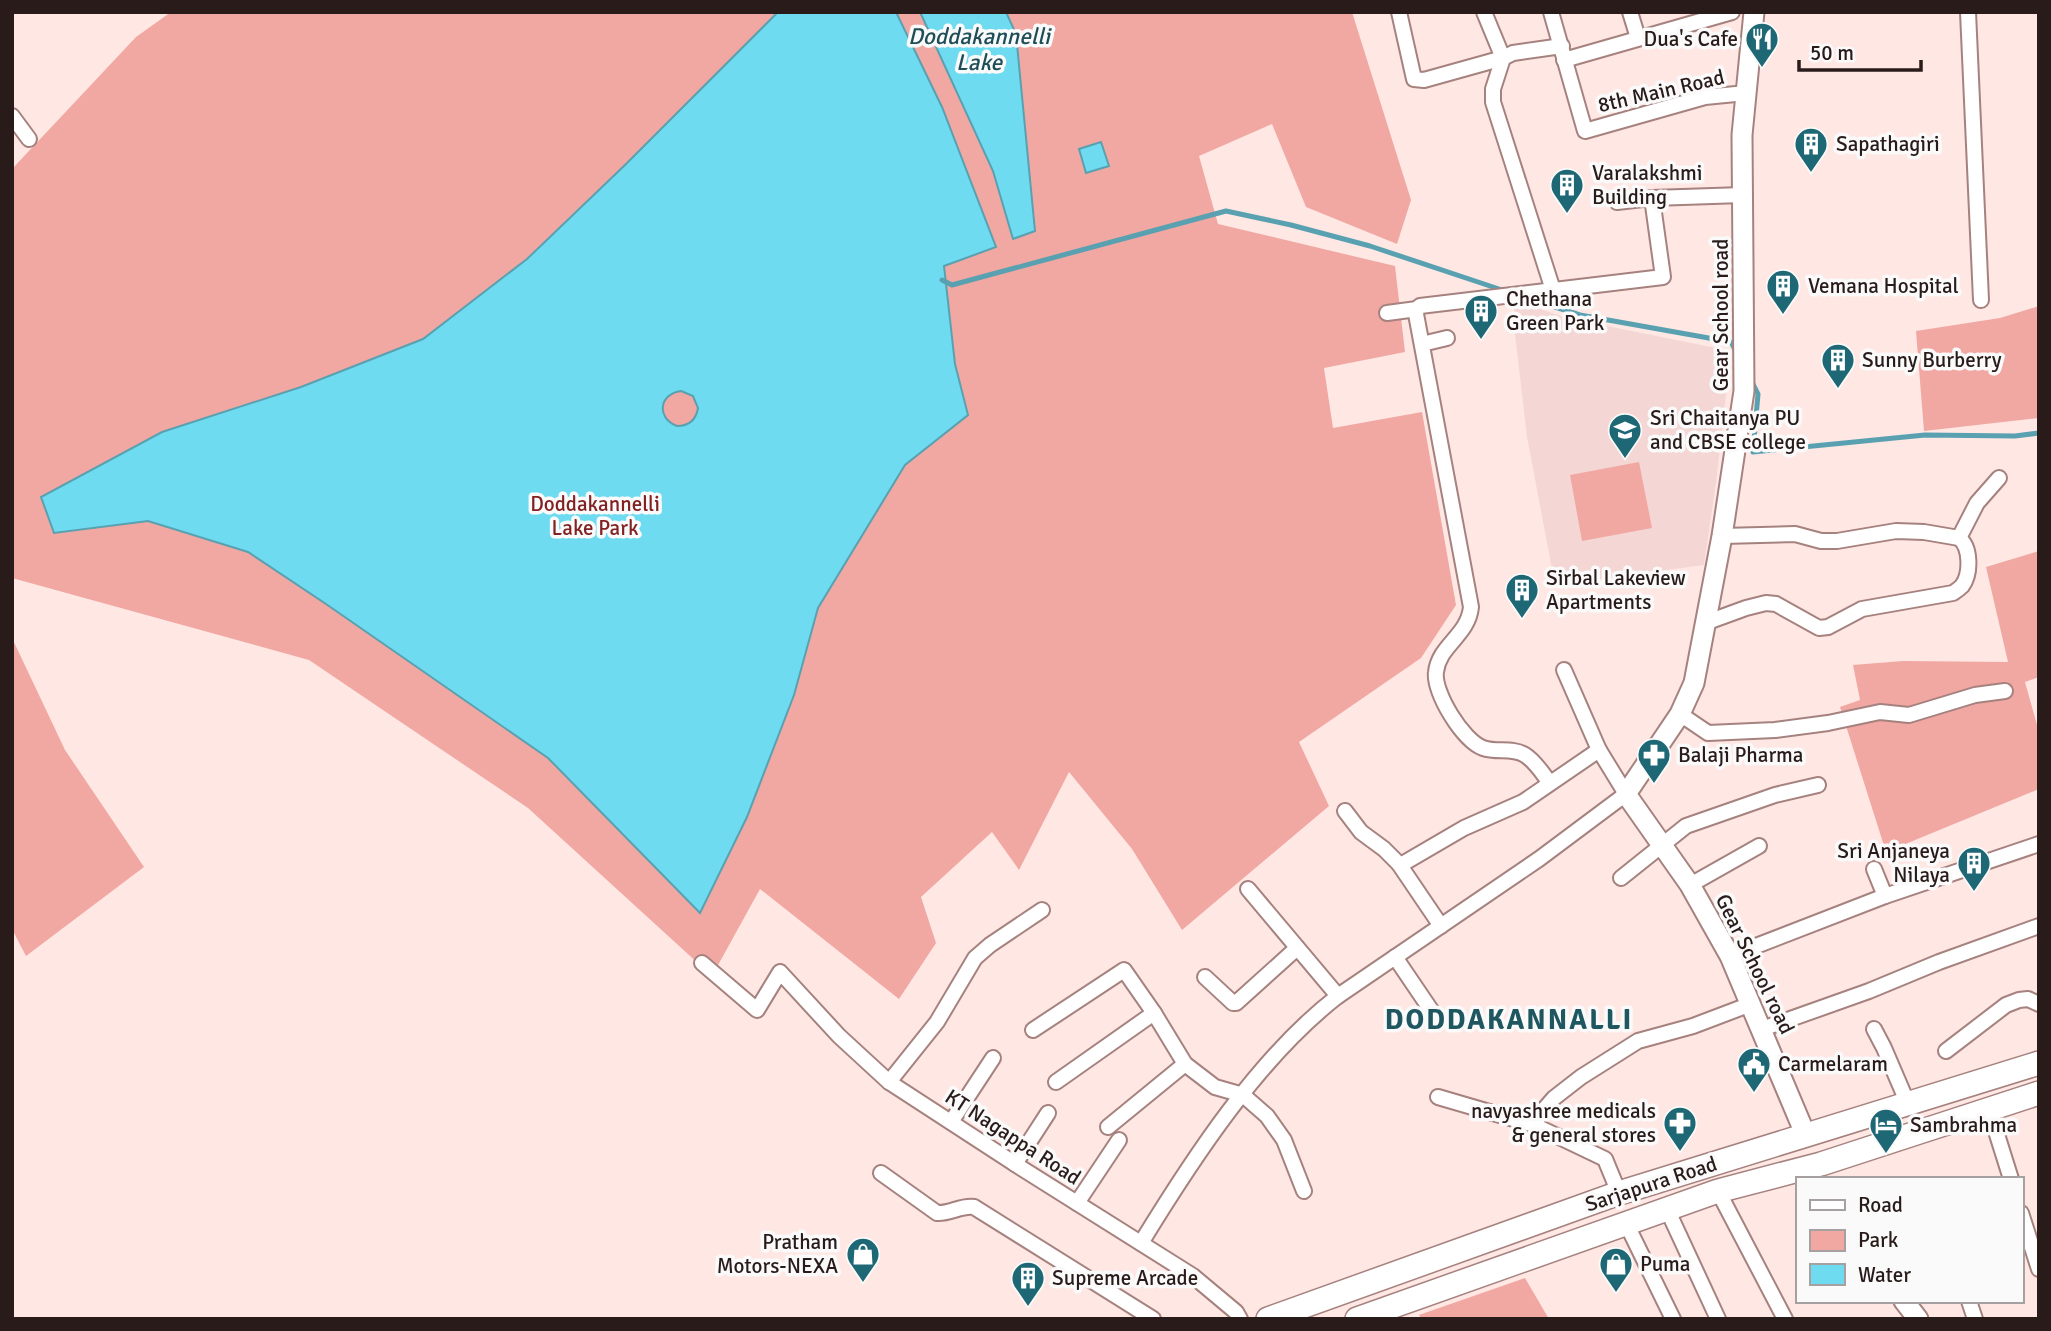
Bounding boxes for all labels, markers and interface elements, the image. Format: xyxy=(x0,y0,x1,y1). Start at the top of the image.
restaurant icon: Dua's Cafe xyxy=(1743,20,1781,69)
water label: Doddakannelli Lake xyxy=(908,22,1053,77)
place label: Dua's Cafe xyxy=(1644,26,1738,52)
scale bar xyxy=(1799,28,1922,72)
text: 50 m xyxy=(1810,40,1854,66)
street label: 8th Main Road xyxy=(1595,64,1727,118)
building icon: Sapathagiri xyxy=(1792,125,1830,174)
place label: Sapathagiri xyxy=(1836,131,1940,157)
place label: Varalakshmi Building xyxy=(1592,160,1703,210)
building icon: Varalakshmi Building xyxy=(1548,166,1586,215)
street label: Gear School road xyxy=(1708,239,1734,391)
building icon: Vemana Hospital xyxy=(1764,267,1802,316)
place label: Vemana Hospital xyxy=(1808,273,1959,299)
place label: Chethana Green Park xyxy=(1506,286,1605,336)
building icon: Chethana Green Park xyxy=(1462,292,1500,341)
building icon: Sunny Burberry xyxy=(1819,341,1857,390)
place label: Sunny Burberry xyxy=(1862,347,2002,373)
place label: Sri Chaitanya PU and CBSE college xyxy=(1650,405,1806,455)
school or university icon: Sri Chaitanya PU and CBSE college xyxy=(1606,411,1644,460)
park label: Doddakannelli Lake Park xyxy=(530,491,660,541)
place label: Sirbal Lakeview Apartments xyxy=(1546,565,1686,615)
building icon: Sirbal Lakeview Apartments xyxy=(1503,571,1541,620)
pharmacy icon: Balaji Pharma xyxy=(1635,736,1673,785)
place label: Balaji Pharma xyxy=(1678,742,1804,768)
place label: Sri Anjaneya Nilaya xyxy=(1837,838,1950,888)
building icon: Sri Anjaneya Nilaya xyxy=(1955,844,1993,893)
street label: Gear School road xyxy=(1710,890,1800,1038)
district label: DODDAKANNALLI xyxy=(1385,1003,1633,1037)
public building icon: Carmelaram xyxy=(1735,1045,1773,1094)
place label: Carmelaram xyxy=(1778,1051,1888,1077)
street label: KT Nagappa Road xyxy=(940,1083,1086,1191)
place label: navyashree medicals & general stores xyxy=(1471,1098,1656,1148)
pharmacy icon: navyashree medicals & general stores xyxy=(1661,1104,1699,1153)
hotel icon: Sambrahma xyxy=(1867,1106,1905,1155)
place label: Sambrahma xyxy=(1910,1112,2017,1138)
street label: Sarjapura Road xyxy=(1582,1150,1720,1218)
legend xyxy=(1796,1177,2023,1303)
text: Road xyxy=(1858,1192,1903,1218)
text: Park xyxy=(1858,1227,1899,1253)
place label: Pratham Motors-NEXA xyxy=(717,1229,838,1279)
shop icon: Pratham Motors-NEXA xyxy=(844,1235,882,1284)
shop icon: Puma xyxy=(1597,1245,1635,1294)
place label: Puma xyxy=(1640,1251,1691,1277)
building icon: Supreme Arcade xyxy=(1009,1259,1047,1308)
text: Water xyxy=(1858,1262,1911,1288)
place label: Supreme Arcade xyxy=(1052,1265,1198,1291)

